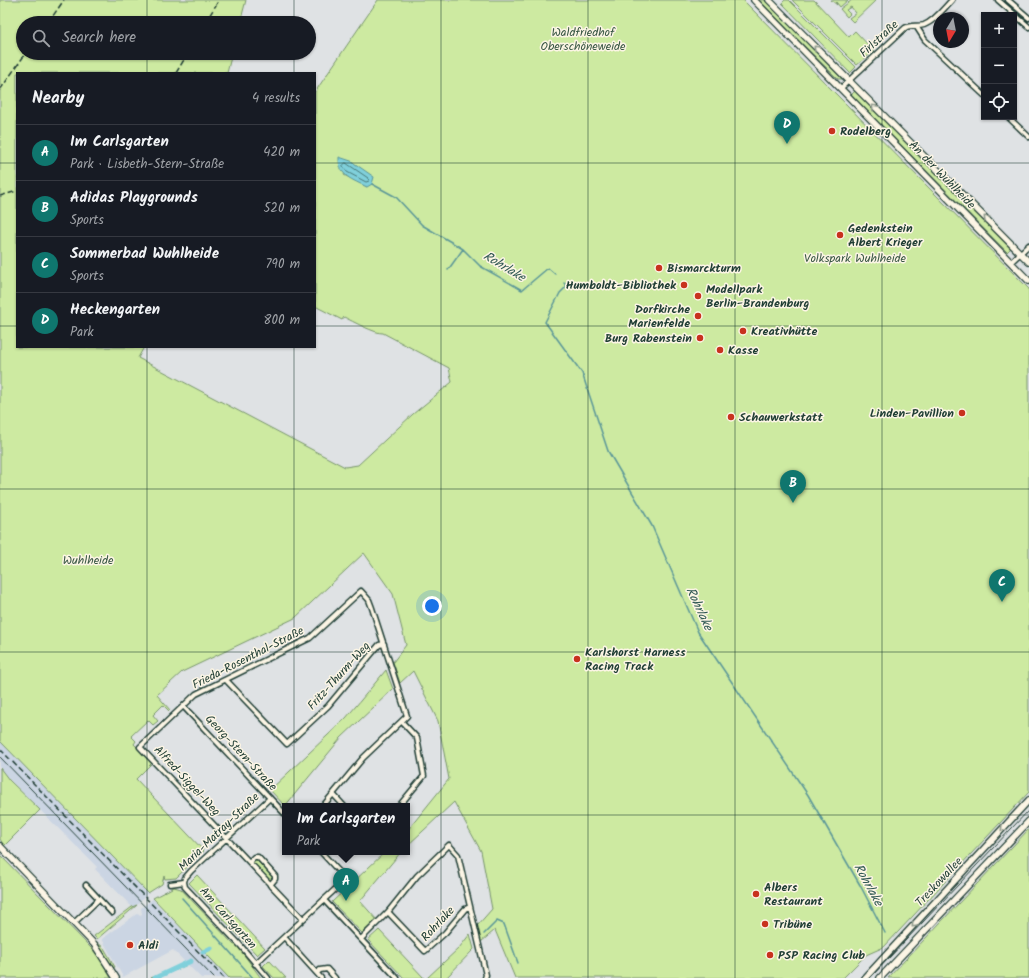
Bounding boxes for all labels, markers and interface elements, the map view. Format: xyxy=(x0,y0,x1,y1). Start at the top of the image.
north arrow xyxy=(933,12,969,48)
map controls xyxy=(981,12,1017,120)
button: + xyxy=(981,12,1017,48)
street label: Firlstraße xyxy=(855,15,903,62)
search box xyxy=(16,16,316,60)
park label: Waldfriedhof Oberschöneweide xyxy=(541,23,626,56)
text: Search here xyxy=(62,26,136,50)
icon: search xyxy=(30,27,52,49)
one-way arrow xyxy=(813,45,821,53)
button: − xyxy=(981,48,1017,84)
button: locate xyxy=(981,84,1017,120)
text: Nearby xyxy=(32,85,84,112)
text: 4 results xyxy=(252,88,300,109)
one-way arrow xyxy=(872,104,879,112)
pin: D xyxy=(774,111,800,144)
place label: Rodelberg xyxy=(840,122,891,141)
marker: Rodelberg xyxy=(827,126,837,136)
text: Im Carlsgarten xyxy=(70,130,169,154)
street label: An der Wuhlheide xyxy=(904,136,980,214)
text: A xyxy=(41,142,49,163)
text: 420 m xyxy=(263,142,300,163)
text: Park · Lisbeth-Stern-Straße xyxy=(70,154,224,175)
text: Adidas Playgrounds xyxy=(70,186,198,210)
text: B xyxy=(41,198,49,219)
text: 520 m xyxy=(263,198,300,219)
text: Sports xyxy=(70,210,104,231)
one-way arrow xyxy=(983,215,991,223)
place label: Gedenkstein Albert Krieger xyxy=(848,219,923,252)
marker: Gedenkstein Albert Krieger xyxy=(835,230,845,240)
text: Sommerbad Wuhlheide xyxy=(70,242,219,266)
water label: Rohrlake xyxy=(479,246,530,288)
park label: Volkspark Wuhlheide xyxy=(804,249,907,268)
text: C xyxy=(41,254,49,275)
text: 790 m xyxy=(266,254,300,275)
place label: Bismarckturm xyxy=(667,259,741,278)
marker: Bismarckturm xyxy=(654,263,664,273)
text: Sports xyxy=(70,266,104,287)
place label: Humboldt-Bibliothek xyxy=(566,276,677,295)
marker: Humboldt-Bibliothek xyxy=(679,280,689,290)
place label: Modellpark Berlin-Brandenburg xyxy=(706,280,810,313)
marker: Modellpark Berlin-Brandenburg xyxy=(693,291,703,301)
text: Heckengarten xyxy=(70,298,160,322)
place label: Dorfkirche Marienfelde xyxy=(628,300,690,333)
text: D xyxy=(41,310,49,331)
text: 800 m xyxy=(264,310,300,331)
marker: Dorfkirche Marienfelde xyxy=(693,311,703,321)
text: Park xyxy=(70,322,94,343)
place label: Kreativhütte xyxy=(751,322,817,341)
marker: Kreativhütte xyxy=(738,326,748,336)
place label: Burg Rabenstein xyxy=(605,329,692,348)
marker: Burg Rabenstein xyxy=(695,333,705,343)
place label: Kasse xyxy=(728,341,759,360)
marker: Kasse xyxy=(715,345,725,355)
place label: Linden-Pavillion xyxy=(870,404,954,423)
place label: Schauwerkstatt xyxy=(739,408,823,427)
marker: Linden-Pavillion xyxy=(957,408,967,418)
marker: Schauwerkstatt xyxy=(726,412,736,422)
pin: B xyxy=(780,470,806,503)
park label: Wuhlheide xyxy=(63,551,114,570)
pin: C xyxy=(989,569,1015,602)
water label: Rohrlake xyxy=(680,584,719,635)
your location xyxy=(422,596,442,616)
street label: Frieda-Rosenthal-Straße xyxy=(189,621,308,694)
street label: Fritz-Thurm-Weg xyxy=(303,637,375,715)
place label: Karlshorst Harness Racing Track xyxy=(585,643,686,676)
marker: Karlshorst Harness Racing Track xyxy=(572,654,582,664)
street label: Georg-Stern-Straße xyxy=(200,710,282,796)
street label: Alfred-Siggel-Weg xyxy=(149,741,225,821)
street label: Maria-Matray-Straße xyxy=(174,788,264,876)
popup xyxy=(282,803,410,855)
text: Im Carlsgarten xyxy=(297,807,395,831)
one-way arrow xyxy=(1000,824,1007,832)
text: Park xyxy=(297,831,320,852)
street label: Treskowallee xyxy=(911,852,968,911)
water label: Rohrlake xyxy=(848,860,889,911)
pin: A xyxy=(333,868,359,901)
place label: Albers Restaurant xyxy=(764,878,823,911)
street label: Am Carlsgarten xyxy=(195,883,261,953)
marker: Albers Restaurant xyxy=(751,889,761,899)
street label: Rohrlake xyxy=(417,902,460,946)
place label: Tribüne xyxy=(773,915,812,934)
marker: Tribüne xyxy=(760,919,770,929)
one-way arrow xyxy=(911,920,919,928)
place label: Aldi xyxy=(138,936,159,955)
marker: Aldi xyxy=(125,940,135,950)
place label: PSP Racing Club xyxy=(778,946,865,965)
marker: PSP Racing Club xyxy=(765,950,775,960)

